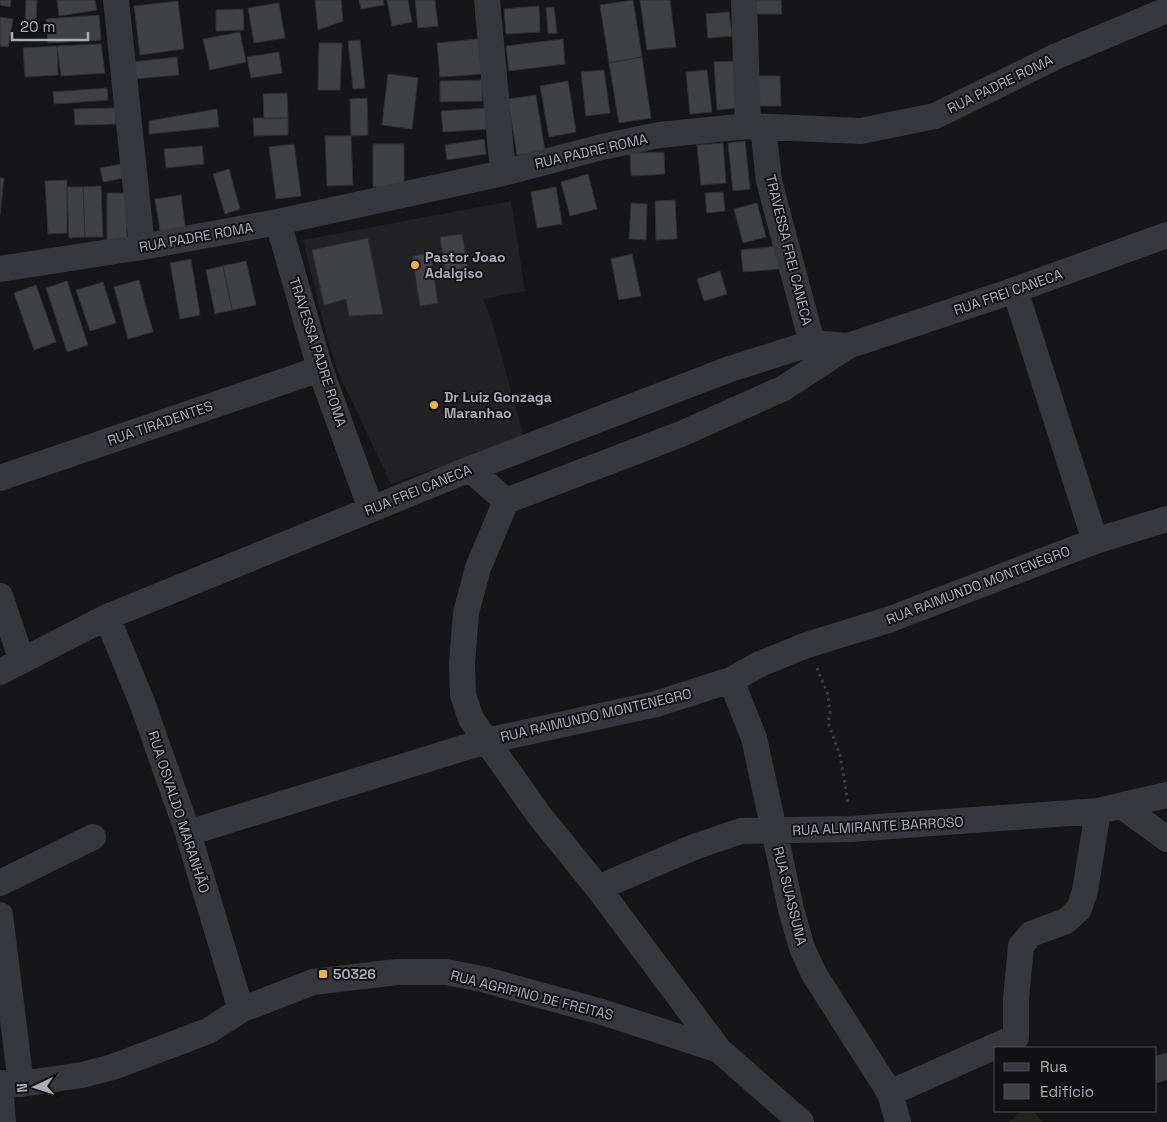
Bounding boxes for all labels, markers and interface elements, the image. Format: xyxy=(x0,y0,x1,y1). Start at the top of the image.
scale bar xyxy=(12,10,89,42)
text: 20 m xyxy=(20,17,55,36)
street label: RUA PADRE ROMA xyxy=(944,51,1056,117)
street label: RUA PADRE ROMA xyxy=(533,129,649,173)
street label: TRAVESSA FREI CANECA xyxy=(762,173,817,328)
street label: RUA PADRE ROMA xyxy=(138,218,255,256)
place label: Pastor Joao Adalgiso xyxy=(425,248,505,282)
marker: Pastor Joao Adalgiso xyxy=(409,259,421,271)
street label: RUA FREI CANECA xyxy=(951,265,1065,319)
street label: TRAVESSA PADRE ROMA xyxy=(285,275,351,429)
place label: Dr Luiz Gonzaga Maranhao xyxy=(444,388,552,422)
street label: RUA TIRADENTES xyxy=(105,397,215,449)
marker: Dr Luiz Gonzaga Maranhao xyxy=(428,399,440,411)
street label: RUA FREI CANECA xyxy=(362,460,474,520)
street label: RUA RAIMUNDO MONTENEGRO xyxy=(883,542,1073,628)
street label: RUA RAIMUNDO MONTENEGRO xyxy=(499,684,693,746)
street label: RUA OSVALDO MARANHÃO xyxy=(144,729,214,895)
street label: RUA ALMIRANTE BARROSO xyxy=(792,813,964,839)
street label: RUA SUASSUNA xyxy=(769,845,811,947)
place label: 50326 xyxy=(333,965,376,983)
street label: RUA AGRIPINO DE FREITAS xyxy=(449,966,615,1024)
marker: 50326 xyxy=(317,968,329,980)
legend xyxy=(994,1047,1157,1112)
text: Rua xyxy=(1040,1057,1068,1076)
north arrow xyxy=(10,1062,60,1112)
text: Edifício xyxy=(1040,1082,1094,1101)
text: N xyxy=(13,1083,31,1093)

